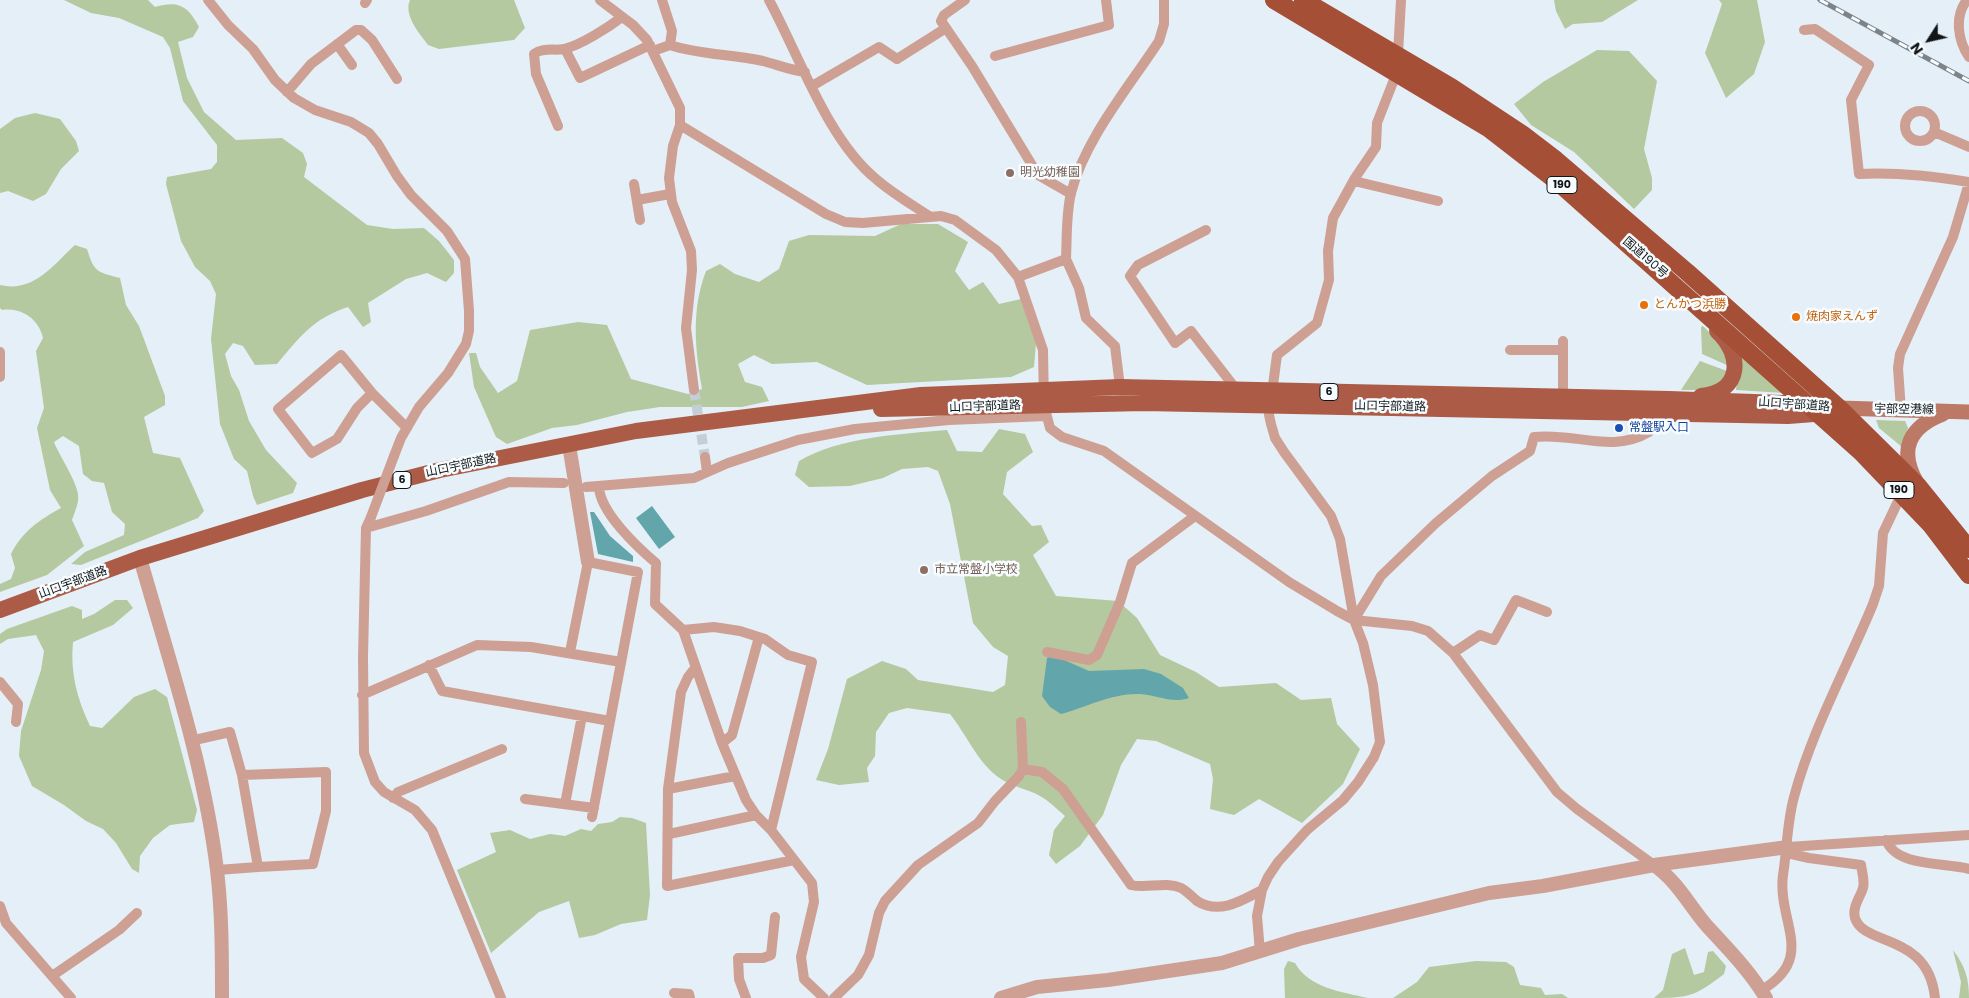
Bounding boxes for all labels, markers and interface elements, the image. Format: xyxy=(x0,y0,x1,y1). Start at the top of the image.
north arrow xyxy=(1904,15,1954,65)
text: N xyxy=(1906,39,1928,59)
place label: 明光幼稚園 xyxy=(1020,166,1080,180)
marker: 明光幼稚園 xyxy=(1004,167,1016,179)
road number: 190 xyxy=(1547,176,1577,194)
street label: 国道190号 xyxy=(1620,235,1670,281)
place label: とんかつ浜勝 xyxy=(1654,298,1726,312)
marker: とんかつ浜勝 xyxy=(1638,299,1650,311)
place label: 焼肉家えんず xyxy=(1806,310,1878,324)
marker: 焼肉家えんず xyxy=(1790,311,1802,323)
road number: 6 xyxy=(1320,384,1338,401)
street label: 山口宇部道路 xyxy=(1758,395,1830,415)
street label: 山口宇部道路 xyxy=(949,399,1021,415)
street label: 山口宇部道路 xyxy=(1354,399,1426,415)
street label: 宇部空港線 xyxy=(1874,402,1934,418)
place label: 常盤駅入口 xyxy=(1629,421,1689,435)
marker: 常盤駅入口 xyxy=(1613,422,1625,434)
street label: 山口宇部道路 xyxy=(424,451,498,481)
road number: 6 xyxy=(393,472,411,488)
road number: 190 xyxy=(1884,482,1914,498)
place label: 市立常盤小学校 xyxy=(934,563,1018,577)
street label: 山口宇部道路 xyxy=(37,564,109,602)
marker: 市立常盤小学校 xyxy=(918,564,930,576)

